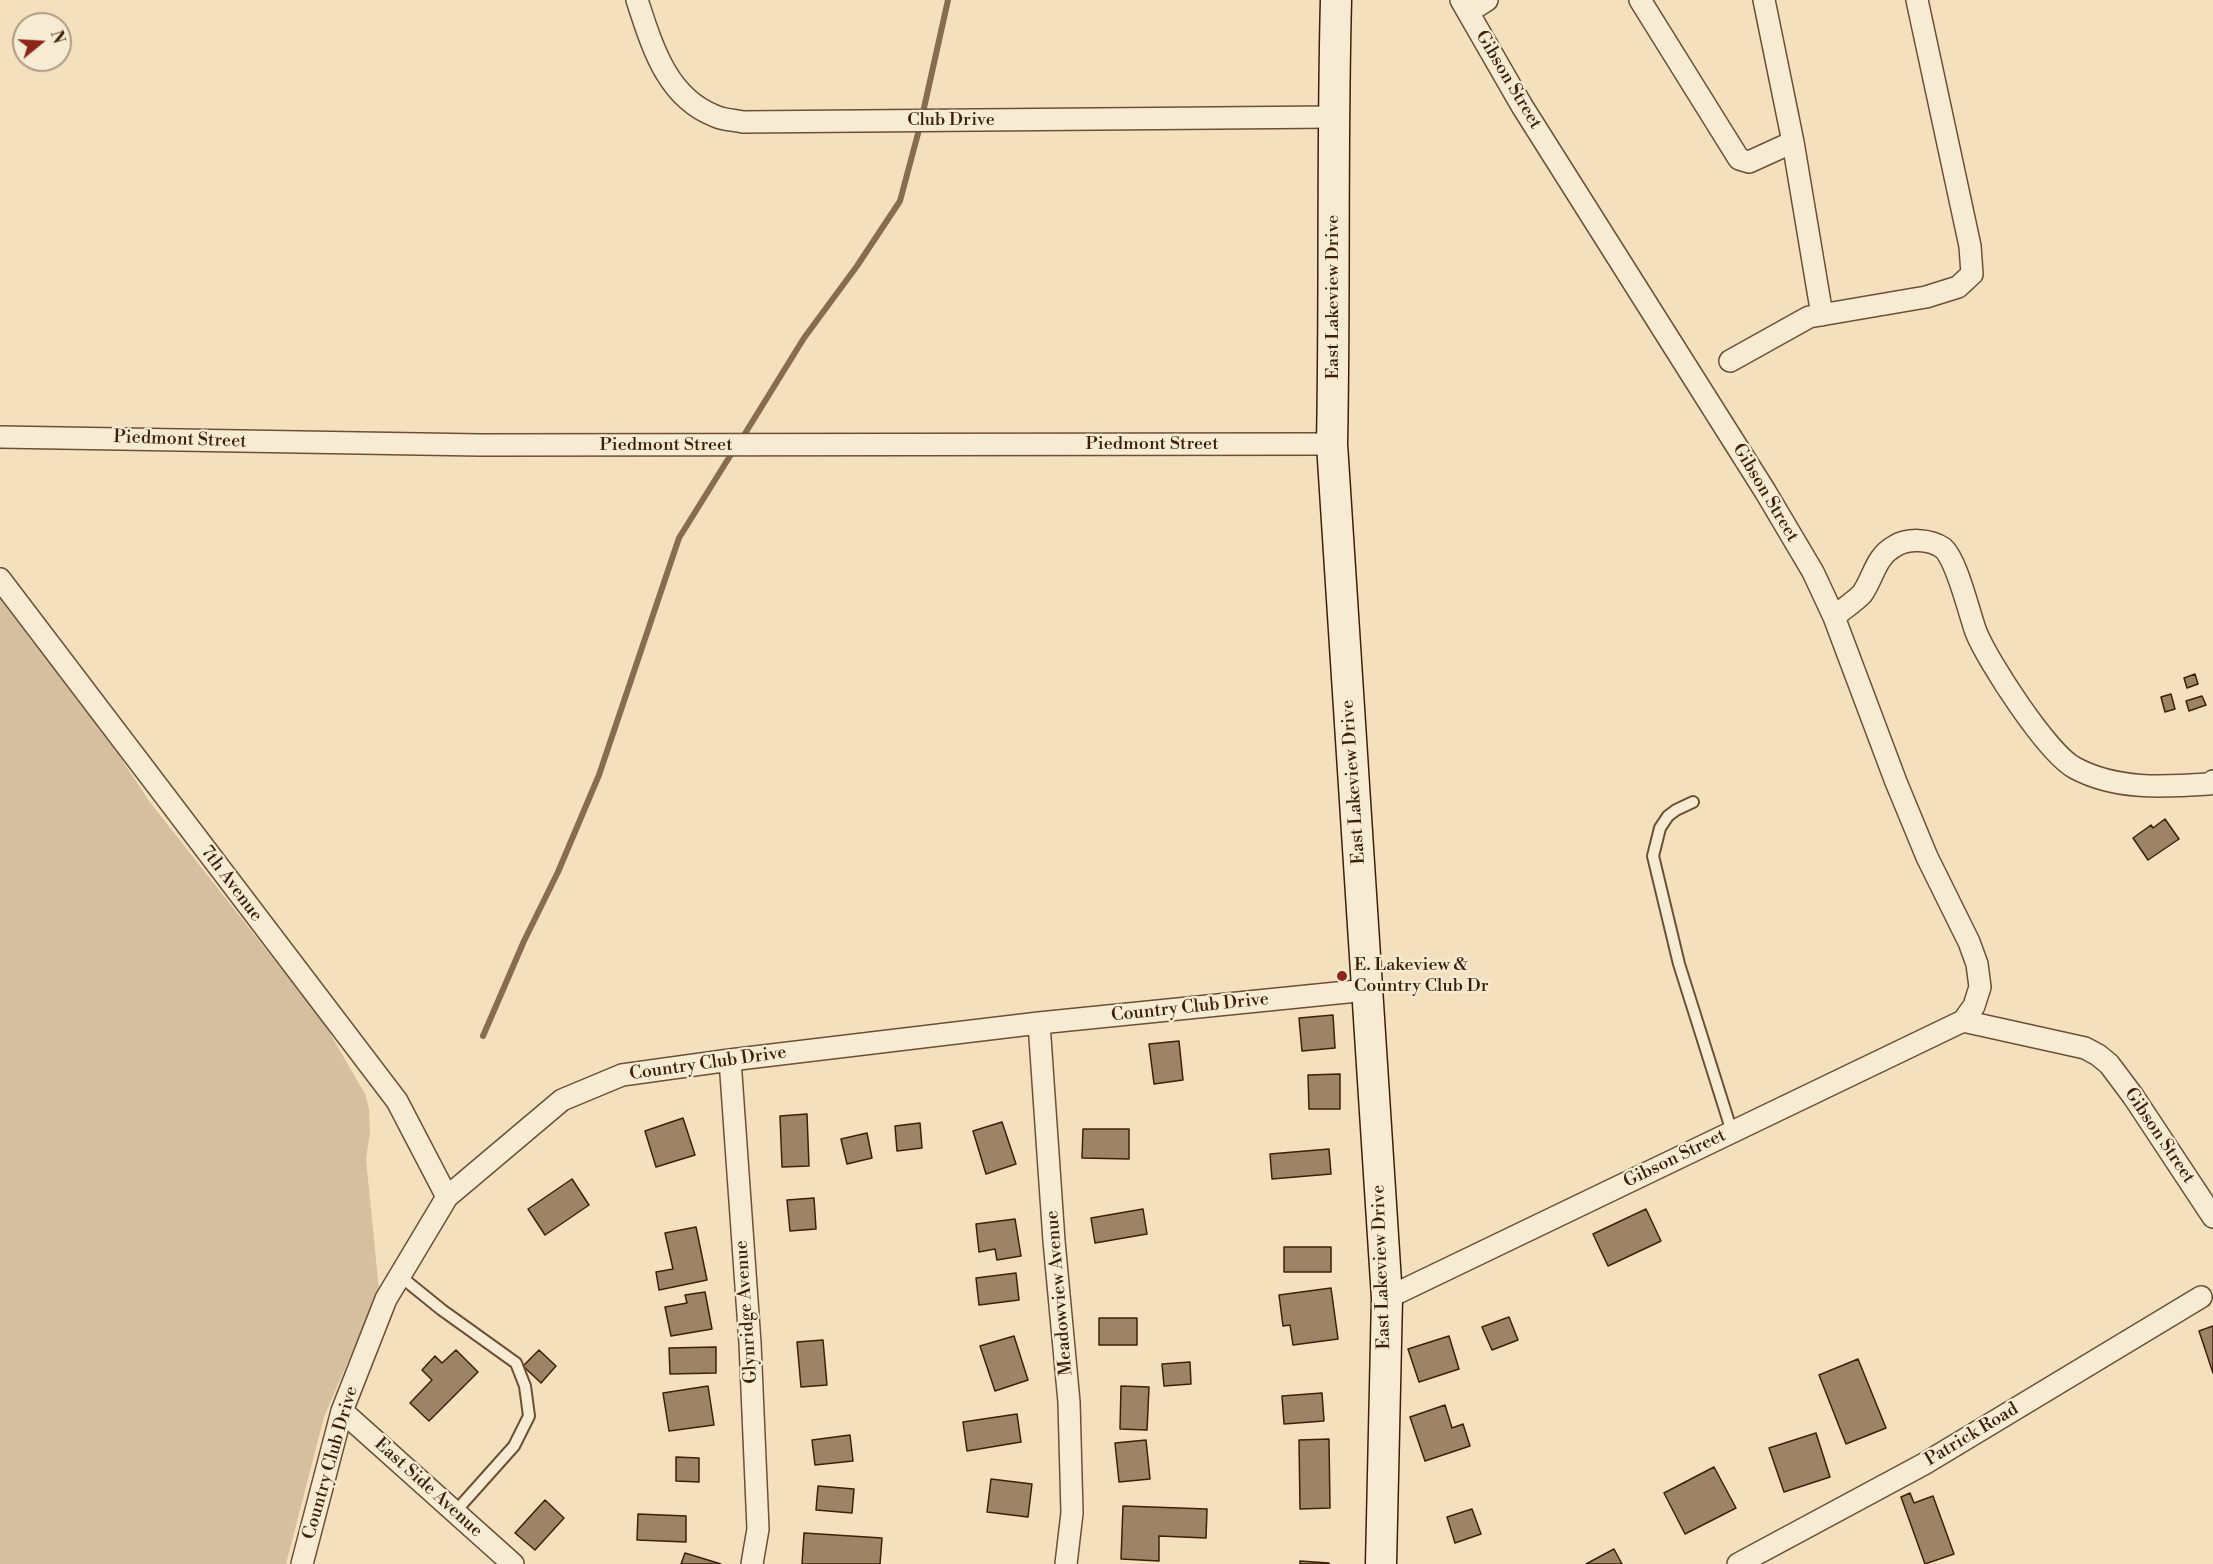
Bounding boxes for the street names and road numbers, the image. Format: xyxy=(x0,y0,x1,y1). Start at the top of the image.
street label: Gibson Street xyxy=(1470,27,1546,133)
street label: Club Drive xyxy=(907,110,995,132)
street label: East Lakeview Drive xyxy=(1323,215,1345,379)
street label: Piedmont Street xyxy=(113,427,247,453)
street label: Piedmont Street xyxy=(1085,434,1219,456)
street label: Piedmont Street xyxy=(599,435,733,457)
street label: Gibson Street xyxy=(1727,440,1803,546)
street label: East Lakeview Drive xyxy=(1337,699,1371,865)
street label: 7th Avenue xyxy=(195,842,267,926)
street label: Country Club Drive xyxy=(1110,989,1270,1027)
street label: Country Club Drive xyxy=(628,1042,788,1086)
street label: Gibson Street xyxy=(2119,1084,2199,1188)
street label: Gibson Street xyxy=(1620,1125,1730,1193)
street label: East Lakeview Drive xyxy=(1368,1184,1396,1350)
street label: Meadowview Avenue xyxy=(1042,1209,1078,1377)
street label: Glynridge Avenue xyxy=(731,1240,763,1384)
street label: Country Club Drive xyxy=(299,1384,363,1542)
street label: Patrick Road xyxy=(1921,1399,2023,1471)
street label: East Side Avenue xyxy=(369,1434,487,1542)

